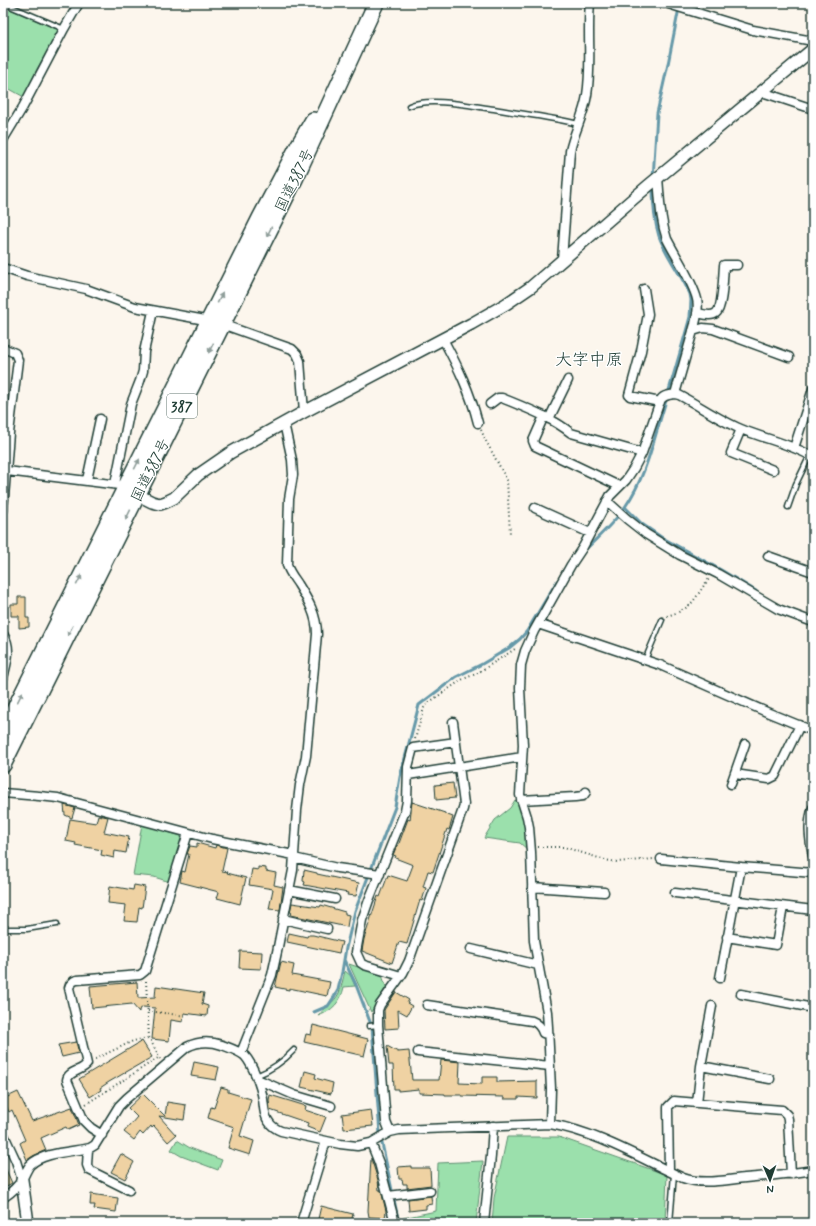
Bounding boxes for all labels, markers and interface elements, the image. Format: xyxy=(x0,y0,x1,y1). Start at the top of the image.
street label: 国道387号 xyxy=(271,145,319,216)
one-way arrow xyxy=(266,226,272,238)
one-way arrow xyxy=(217,292,223,304)
one-way arrow xyxy=(207,343,214,354)
district label: 大字中原 xyxy=(555,349,623,371)
road number: 387 xyxy=(167,394,197,418)
street label: 国道387号 xyxy=(127,435,175,506)
one-way arrow xyxy=(134,459,140,470)
one-way arrow xyxy=(125,509,131,521)
one-way arrow xyxy=(76,575,82,586)
one-way arrow xyxy=(67,625,73,637)
one-way arrow xyxy=(17,691,24,702)
north arrow xyxy=(750,1160,790,1200)
text: N xyxy=(766,1182,774,1196)

